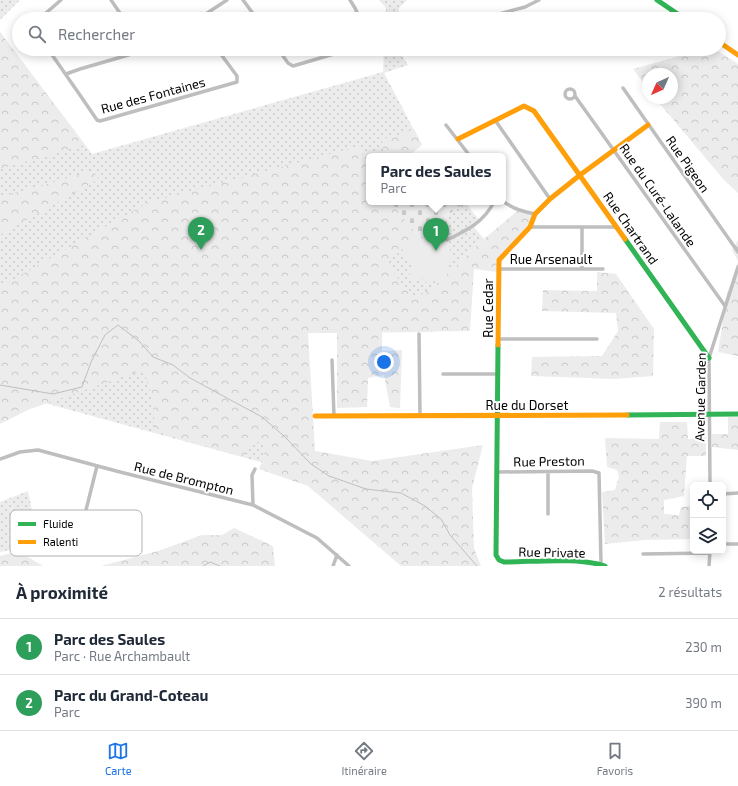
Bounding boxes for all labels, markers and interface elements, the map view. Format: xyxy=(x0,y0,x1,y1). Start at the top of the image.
search box xyxy=(12,12,726,56)
icon: search xyxy=(26,23,48,45)
text: Rechercher xyxy=(58,25,135,43)
north arrow xyxy=(642,68,678,104)
street label: Rue des Fontaines xyxy=(99,73,207,117)
street label: Rue Pigeon xyxy=(663,133,713,195)
street label: Rue du Curé-Lalande xyxy=(616,140,700,250)
popup xyxy=(366,153,506,205)
text: Parc des Saules xyxy=(380,162,492,180)
text: Parc xyxy=(380,180,407,196)
street label: Rue Chartrand xyxy=(600,189,662,267)
pin: 2 xyxy=(188,217,214,250)
pin: 1 xyxy=(423,218,449,251)
street label: Rue Arsenault xyxy=(510,251,592,267)
street label: Rue Cedar xyxy=(480,278,496,338)
your location xyxy=(374,352,394,372)
street label: Avenue Garden xyxy=(691,352,709,442)
street label: Rue du Dorset xyxy=(486,397,568,413)
street label: Rue Preston xyxy=(513,452,585,470)
street label: Rue de Brompton xyxy=(133,458,235,498)
map controls xyxy=(690,482,726,554)
button: locate xyxy=(690,482,726,518)
legend xyxy=(10,510,142,556)
text: Fluide xyxy=(43,517,73,530)
button: layers xyxy=(690,518,726,554)
text: Ralenti xyxy=(43,535,78,548)
street label: Rue Private xyxy=(518,543,586,561)
text: À proximité xyxy=(16,582,108,602)
text: 2 résultats xyxy=(658,584,722,600)
text: Parc des Saules xyxy=(54,630,165,648)
text: 1 xyxy=(26,639,32,655)
text: 230 m xyxy=(685,639,722,655)
text: Parc · Rue Archambault xyxy=(54,648,190,664)
text: Parc du Grand-Coteau xyxy=(54,686,209,704)
text: 2 xyxy=(25,695,33,711)
text: 390 m xyxy=(685,695,722,711)
text: Parc xyxy=(54,704,80,720)
tab: Carte xyxy=(105,740,132,777)
tab: Itinéraire xyxy=(341,740,387,777)
tab: Favoris xyxy=(597,740,633,777)

